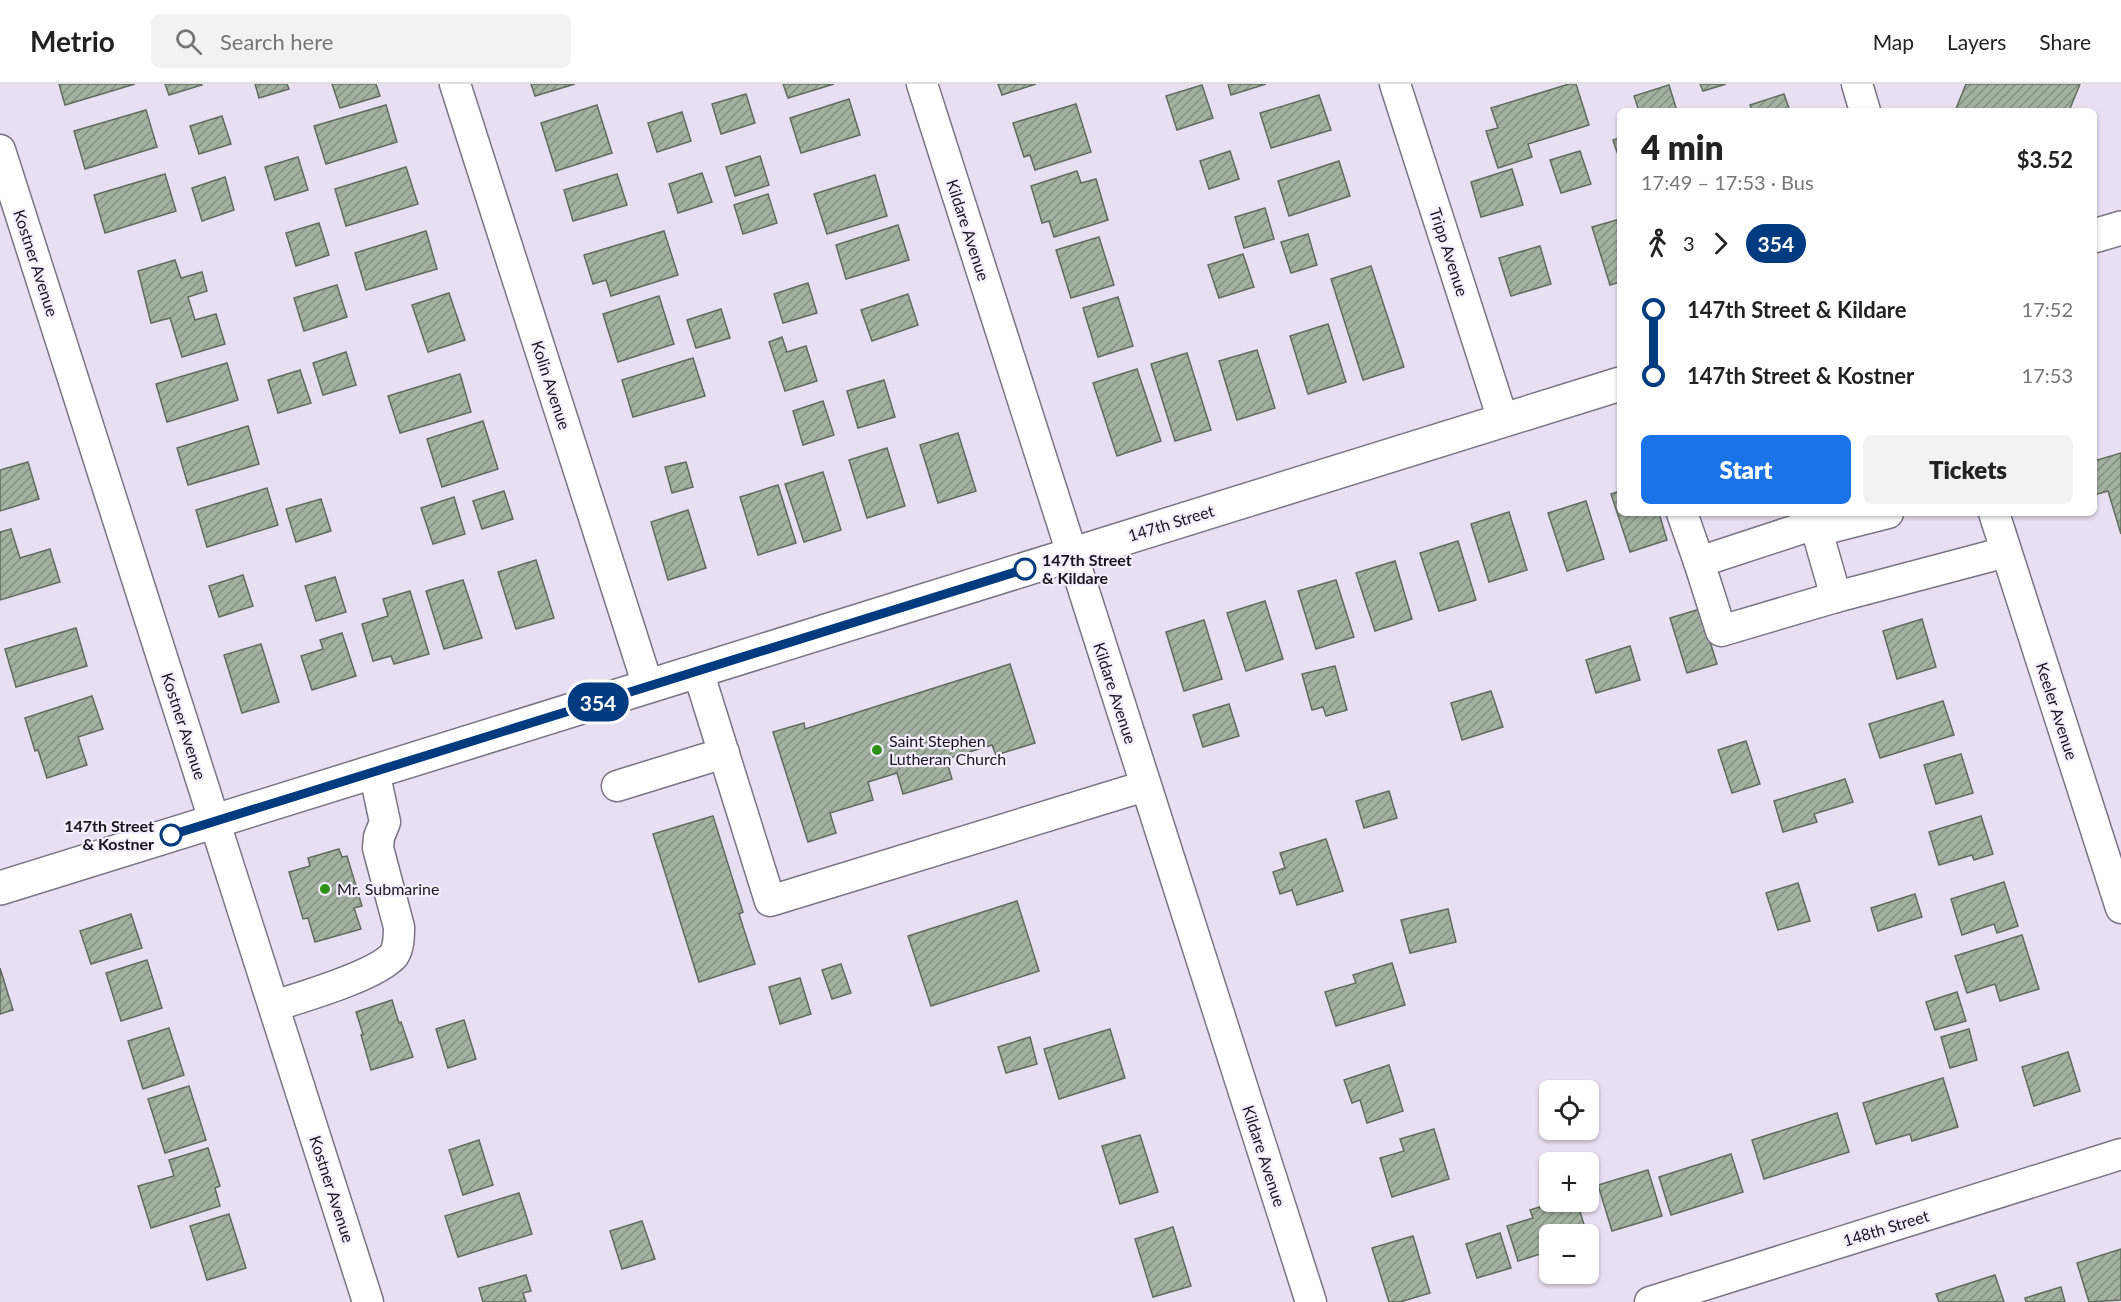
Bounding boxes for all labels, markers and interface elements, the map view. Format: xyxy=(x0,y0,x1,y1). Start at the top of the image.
search box xyxy=(151,14,571,68)
text: Metrio xyxy=(30,24,115,58)
icon: search xyxy=(172,25,205,58)
text: Search here xyxy=(220,28,333,55)
text: Map xyxy=(1873,29,1914,54)
text: Layers xyxy=(1947,29,2006,54)
text: Share xyxy=(2039,29,2091,54)
text: 4 min xyxy=(1641,127,1723,167)
text: $3.52 xyxy=(2017,146,2073,173)
text: 17:49 – 17:53 · Bus xyxy=(1641,170,1814,194)
street label: Kildare Avenue xyxy=(943,177,994,283)
street label: Tripp Avenue xyxy=(1426,205,1473,298)
street label: Kostner Avenue xyxy=(10,207,63,319)
icon: walk xyxy=(1641,227,1674,260)
icon: forward xyxy=(1704,227,1737,260)
text: 3 xyxy=(1683,231,1695,255)
text: 354 xyxy=(1758,231,1794,256)
text: 147th Street & Kildare xyxy=(1687,296,1906,323)
text: 17:52 xyxy=(2022,297,2073,321)
street label: Kolin Avenue xyxy=(528,338,575,432)
text: 147th Street & Kostner xyxy=(1687,362,1914,389)
text: 17:53 xyxy=(2022,363,2073,387)
button: Start xyxy=(1641,435,1851,504)
button: Tickets xyxy=(1863,435,2073,504)
street label: 147th Street xyxy=(1126,500,1216,545)
place label: 147th Street & Kildare xyxy=(1042,550,1132,587)
marker: 147th Street & Kildare xyxy=(1014,558,1036,580)
street label: Kildare Avenue xyxy=(1090,640,1141,746)
street label: Keeler Avenue xyxy=(2033,660,2082,762)
street label: Kostner Avenue xyxy=(158,670,211,782)
line badge: 354 xyxy=(564,682,632,722)
text: 354 xyxy=(580,690,616,715)
place label: Saint Stephen Lutheran Church xyxy=(889,731,1006,768)
marker: Saint Stephen Lutheran Church xyxy=(870,743,884,757)
place label: 147th Street & Kostner xyxy=(64,816,154,853)
marker: 147th Street & Kostner xyxy=(160,824,182,846)
place label: Mr. Submarine xyxy=(337,879,439,898)
marker: Mr. Submarine xyxy=(318,882,332,896)
map controls xyxy=(1539,1080,1599,1284)
button: locate xyxy=(1539,1080,1599,1140)
street label: Kildare Avenue xyxy=(1239,1103,1290,1209)
street label: Kostner Avenue xyxy=(306,1133,359,1245)
button: + xyxy=(1539,1152,1599,1212)
street label: 148th Street xyxy=(1841,1205,1931,1250)
button: − xyxy=(1539,1224,1599,1284)

